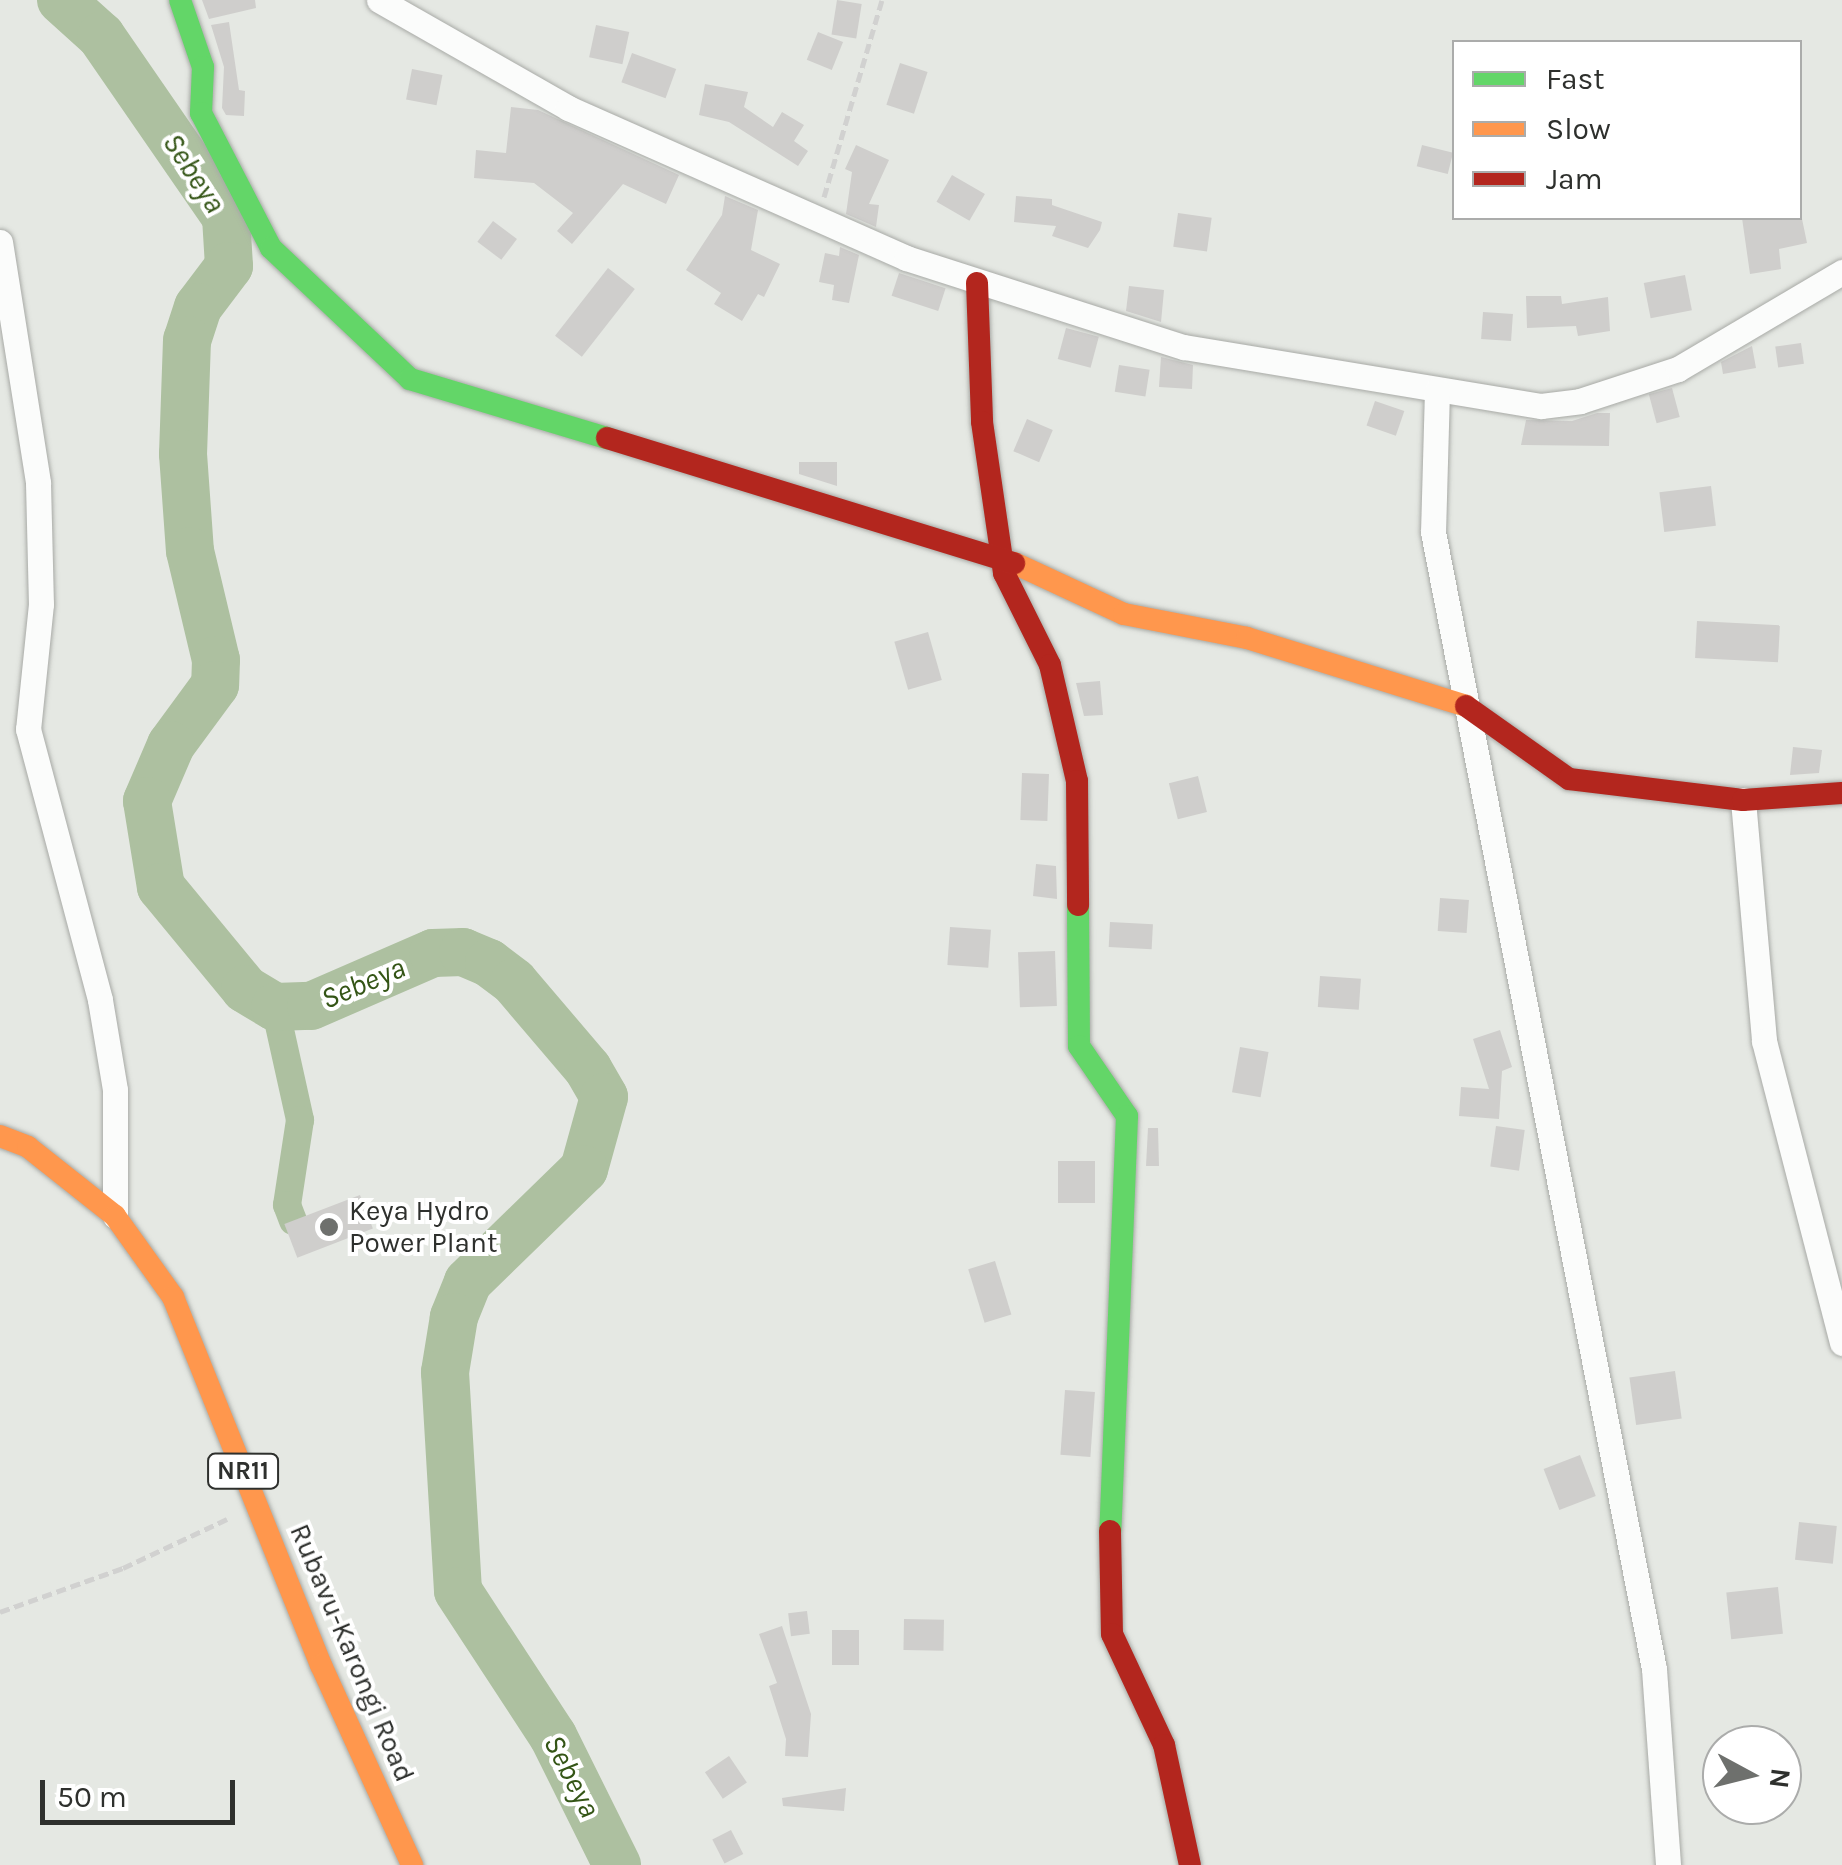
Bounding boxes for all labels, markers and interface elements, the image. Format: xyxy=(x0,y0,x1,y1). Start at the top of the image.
legend xyxy=(1452,40,1802,220)
text: Fast xyxy=(1546,61,1605,97)
text: Slow xyxy=(1546,111,1611,147)
water label: Sebeya xyxy=(155,126,233,220)
text: Jam xyxy=(1546,161,1603,197)
water label: Sebeya xyxy=(315,949,411,1017)
place label: Keya Hydro Power Plant xyxy=(349,1194,497,1260)
marker: Keya Hydro Power Plant xyxy=(318,1216,340,1238)
road number: NR11 xyxy=(206,1451,280,1491)
street label: Rubavu-Karongi Road xyxy=(282,1519,422,1787)
north arrow xyxy=(1702,1725,1802,1825)
water label: Sebeya xyxy=(536,1729,608,1823)
scale bar xyxy=(45,1760,240,1822)
text: N xyxy=(1763,1766,1798,1790)
text: 50 m xyxy=(57,1779,127,1815)

